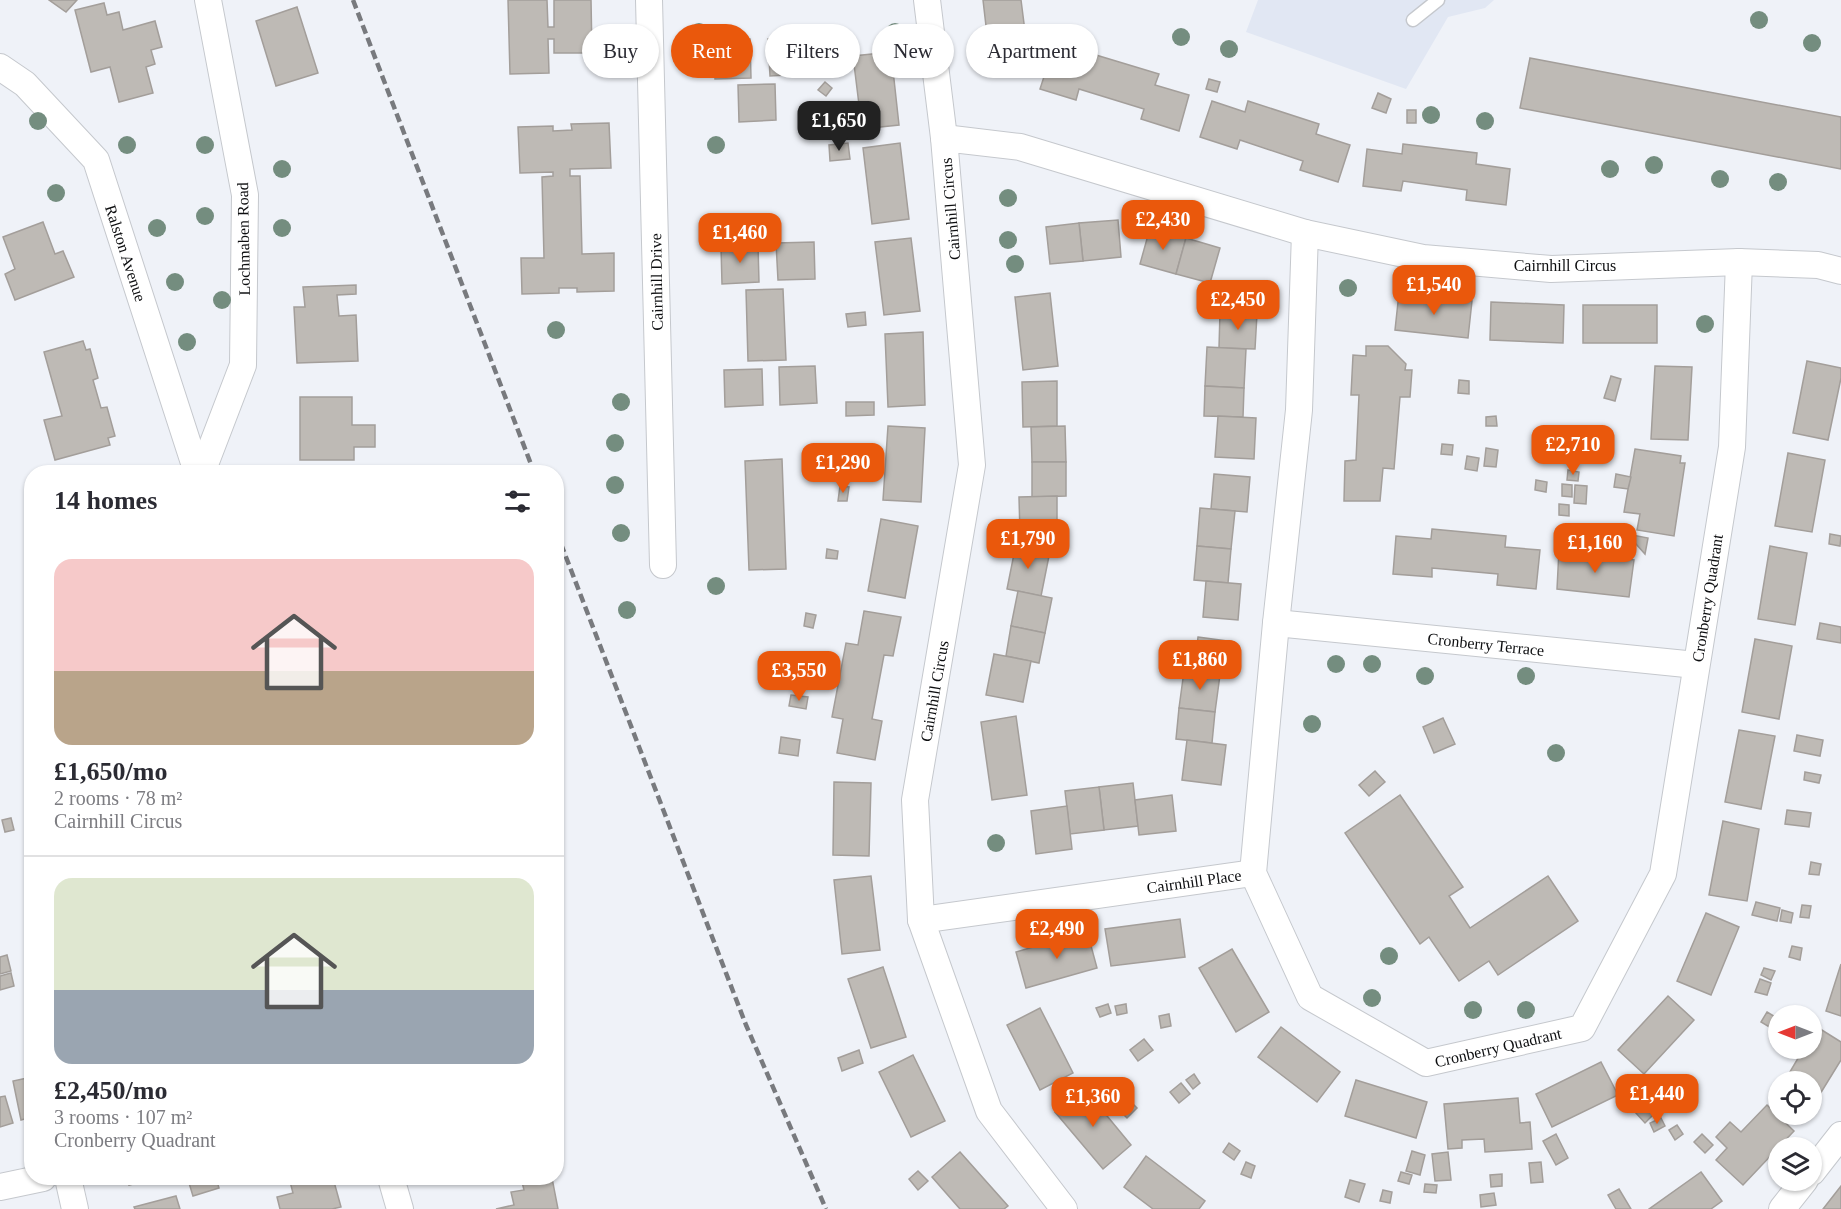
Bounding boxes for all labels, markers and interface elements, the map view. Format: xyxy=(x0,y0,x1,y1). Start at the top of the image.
chip: Buy xyxy=(582,24,659,78)
chip: Rent xyxy=(671,24,753,78)
chip: Filters xyxy=(765,24,860,78)
chip: New xyxy=(872,24,954,78)
chip: Apartment xyxy=(966,24,1098,78)
pin: £1,650 xyxy=(790,101,888,152)
text: £1,650 xyxy=(812,109,867,131)
street label: Cairnhill Circus xyxy=(938,157,963,261)
street label: Lochmaben Road xyxy=(234,182,253,296)
pin: £2,430 xyxy=(1114,200,1212,251)
street label: Ralston Avenue xyxy=(102,203,149,304)
text: £2,430 xyxy=(1136,208,1191,230)
pin: £1,460 xyxy=(691,213,789,264)
text: £1,460 xyxy=(713,221,768,243)
street label: Cairnhill Drive xyxy=(647,233,666,331)
street label: Cairnhill Circus xyxy=(1514,257,1616,274)
pin: £1,540 xyxy=(1385,265,1483,316)
text: £1,540 xyxy=(1407,273,1462,295)
pin: £2,450 xyxy=(1189,280,1287,331)
text: £2,450 xyxy=(1211,288,1266,310)
pin: £2,710 xyxy=(1524,425,1622,476)
text: £2,710 xyxy=(1546,433,1601,455)
pin: £1,290 xyxy=(794,443,892,494)
text: £1,290 xyxy=(816,451,871,473)
icon: filters xyxy=(501,485,534,518)
text: 14 homes xyxy=(54,486,157,515)
pin: £1,790 xyxy=(979,519,1077,570)
pin: £1,160 xyxy=(1546,523,1644,574)
text: £1,790 xyxy=(1001,527,1056,549)
text: £1,160 xyxy=(1568,531,1623,553)
street label: Cronberry Quadrant xyxy=(1689,532,1727,663)
icon: home xyxy=(240,598,348,706)
street label: Cronberry Terrace xyxy=(1427,630,1545,660)
street label: Cairnhill Circus xyxy=(917,639,952,743)
pin: £1,860 xyxy=(1151,640,1249,691)
text: £1,860 xyxy=(1173,648,1228,670)
pin: £3,550 xyxy=(750,651,848,702)
text: £3,550 xyxy=(772,659,827,681)
text: £1,650/mo xyxy=(54,757,167,786)
text: 2 rooms · 78 m² xyxy=(54,787,182,809)
text: Cairnhill Circus xyxy=(54,810,182,832)
street label: Cairnhill Place xyxy=(1146,866,1243,897)
pin: £2,490 xyxy=(1008,909,1106,960)
icon: home xyxy=(240,917,348,1025)
text: £2,490 xyxy=(1030,917,1085,939)
north arrow xyxy=(1768,1005,1822,1059)
map controls xyxy=(1768,1005,1822,1191)
street label: Cronberry Quadrant xyxy=(1433,1025,1564,1071)
button: locate xyxy=(1768,1071,1822,1125)
pin: £1,440 xyxy=(1608,1074,1706,1125)
text: £2,450/mo xyxy=(54,1076,167,1105)
pin: £1,360 xyxy=(1044,1077,1142,1128)
text: £1,440 xyxy=(1630,1082,1685,1104)
text: £1,360 xyxy=(1066,1085,1121,1107)
text: 3 rooms · 107 m² xyxy=(54,1106,192,1128)
text: Cronberry Quadrant xyxy=(54,1129,216,1151)
button: layers xyxy=(1768,1137,1822,1191)

